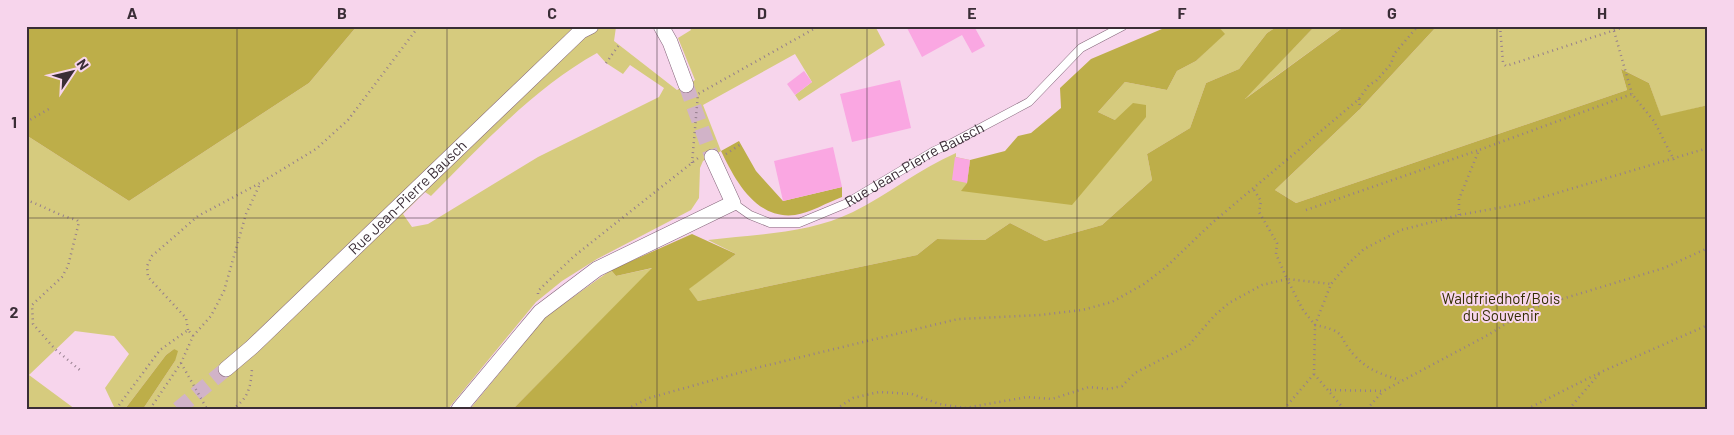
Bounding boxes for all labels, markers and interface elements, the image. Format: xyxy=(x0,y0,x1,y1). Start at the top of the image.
text: A xyxy=(127,3,138,22)
text: B xyxy=(337,3,347,22)
text: C xyxy=(547,3,557,22)
text: D xyxy=(757,3,767,22)
text: E xyxy=(967,3,977,22)
text: F xyxy=(1178,3,1187,22)
text: G xyxy=(1387,3,1397,22)
text: H xyxy=(1597,3,1607,22)
north arrow xyxy=(48,48,98,98)
text: N xyxy=(73,56,93,73)
text: 1 xyxy=(11,112,17,131)
street label: Rue Jean-Pierre Bausch xyxy=(841,118,987,210)
street label: Rue Jean-Pierre Bausch xyxy=(344,136,470,258)
park label: Waldfriedhof/Bois du Souvenir xyxy=(1442,289,1560,324)
text: 2 xyxy=(10,302,19,321)

